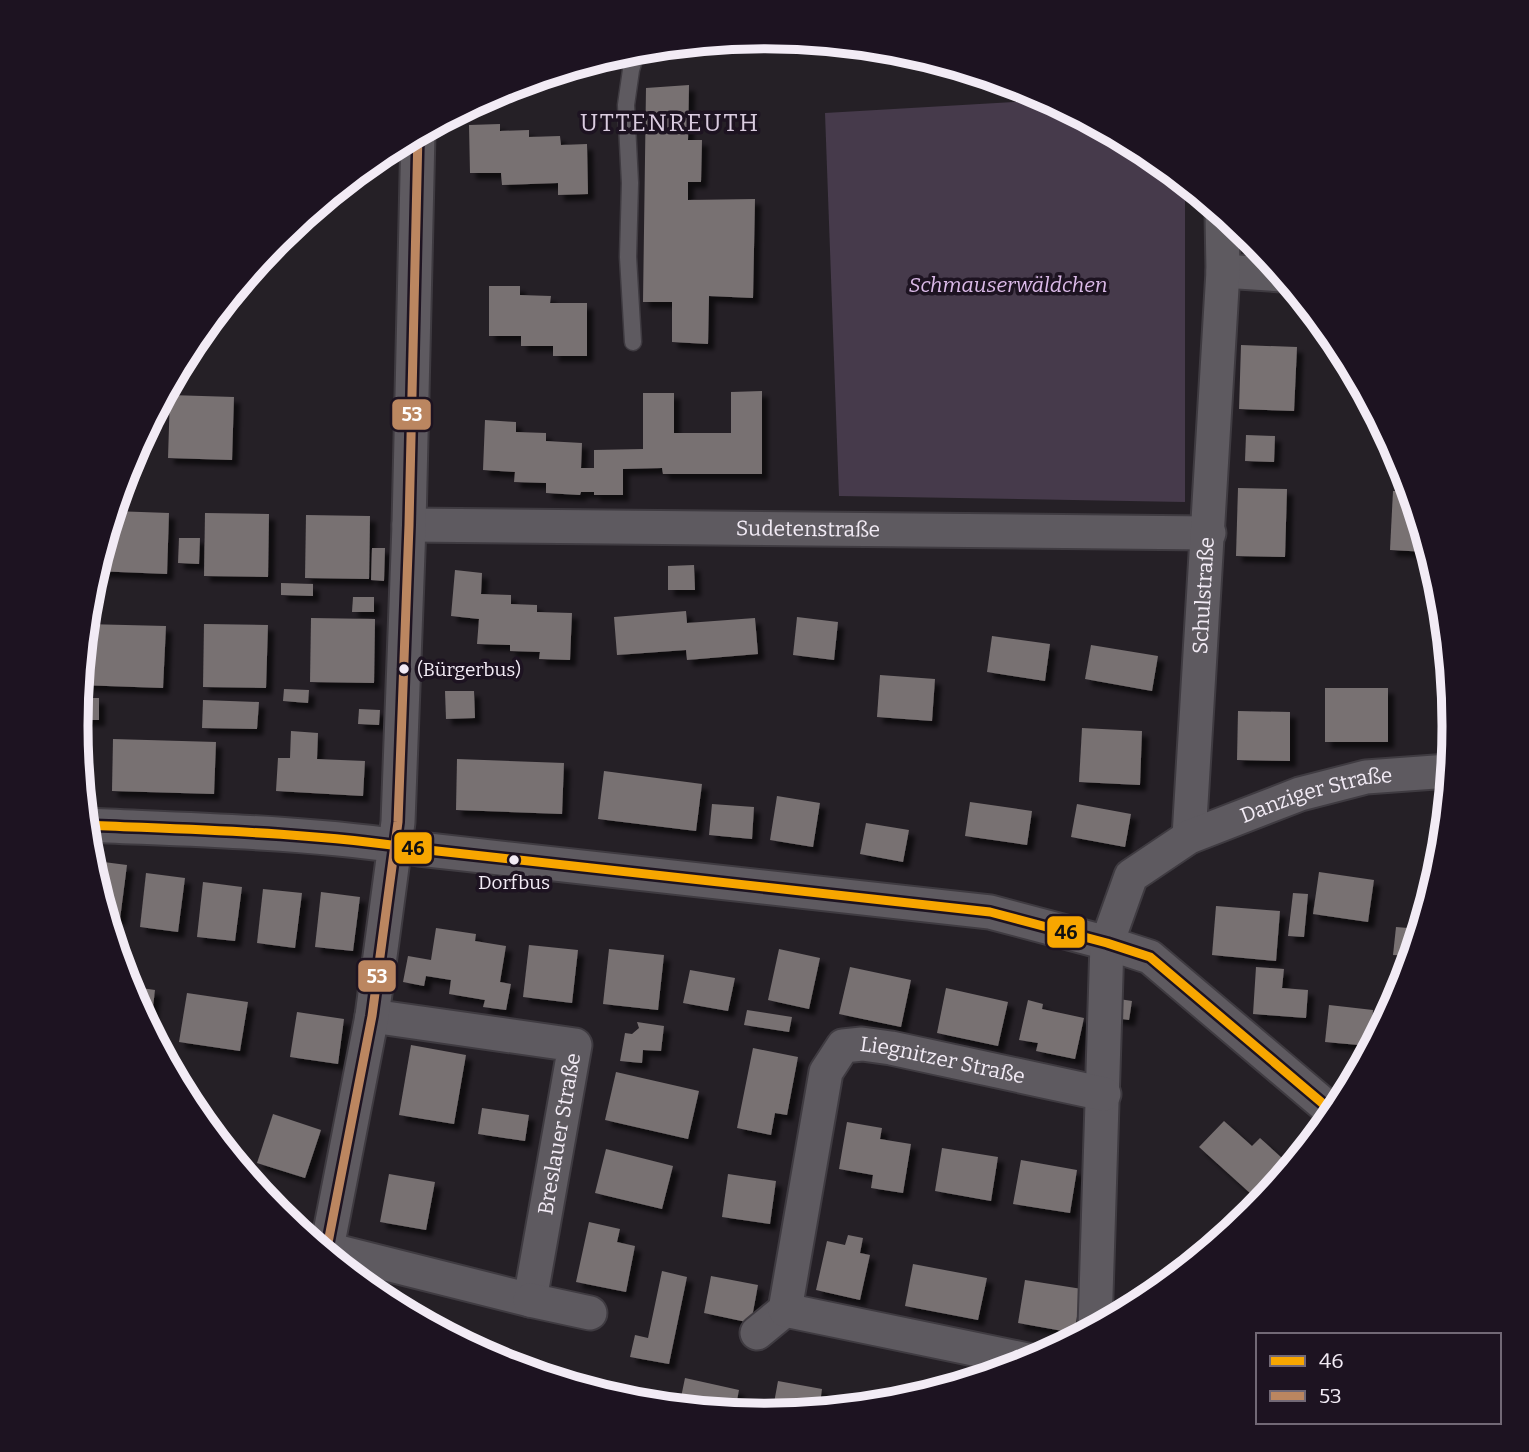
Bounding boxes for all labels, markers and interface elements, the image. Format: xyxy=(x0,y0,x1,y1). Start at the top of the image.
district label: UTTENREUTH xyxy=(580,109,760,137)
park label: Schmauserwäldchen xyxy=(909,272,1107,298)
line badge: 53 xyxy=(391,398,432,431)
text: 53 xyxy=(402,403,422,426)
street label: Sudetenstraße xyxy=(736,515,880,543)
street label: Schulstraße xyxy=(1187,536,1220,655)
place label: (Bürgerbus) xyxy=(417,658,521,681)
marker: (Bürgerbus) xyxy=(397,662,411,676)
street label: Danziger Straße xyxy=(1237,762,1393,829)
line badge: 46 xyxy=(393,831,433,865)
text: 46 xyxy=(402,837,424,860)
marker: Dorfbus xyxy=(507,853,521,867)
place label: Dorfbus xyxy=(478,871,550,894)
line badge: 46 xyxy=(1046,915,1086,949)
text: 46 xyxy=(1055,921,1077,944)
line badge: 53 xyxy=(357,959,397,993)
text: 53 xyxy=(367,965,387,988)
street label: Liegnitzer Straße xyxy=(858,1031,1027,1090)
street label: Breslauer Straße xyxy=(532,1051,586,1217)
legend xyxy=(1256,1333,1501,1424)
text: 46 xyxy=(1319,1348,1344,1374)
text: 53 xyxy=(1319,1383,1342,1409)

